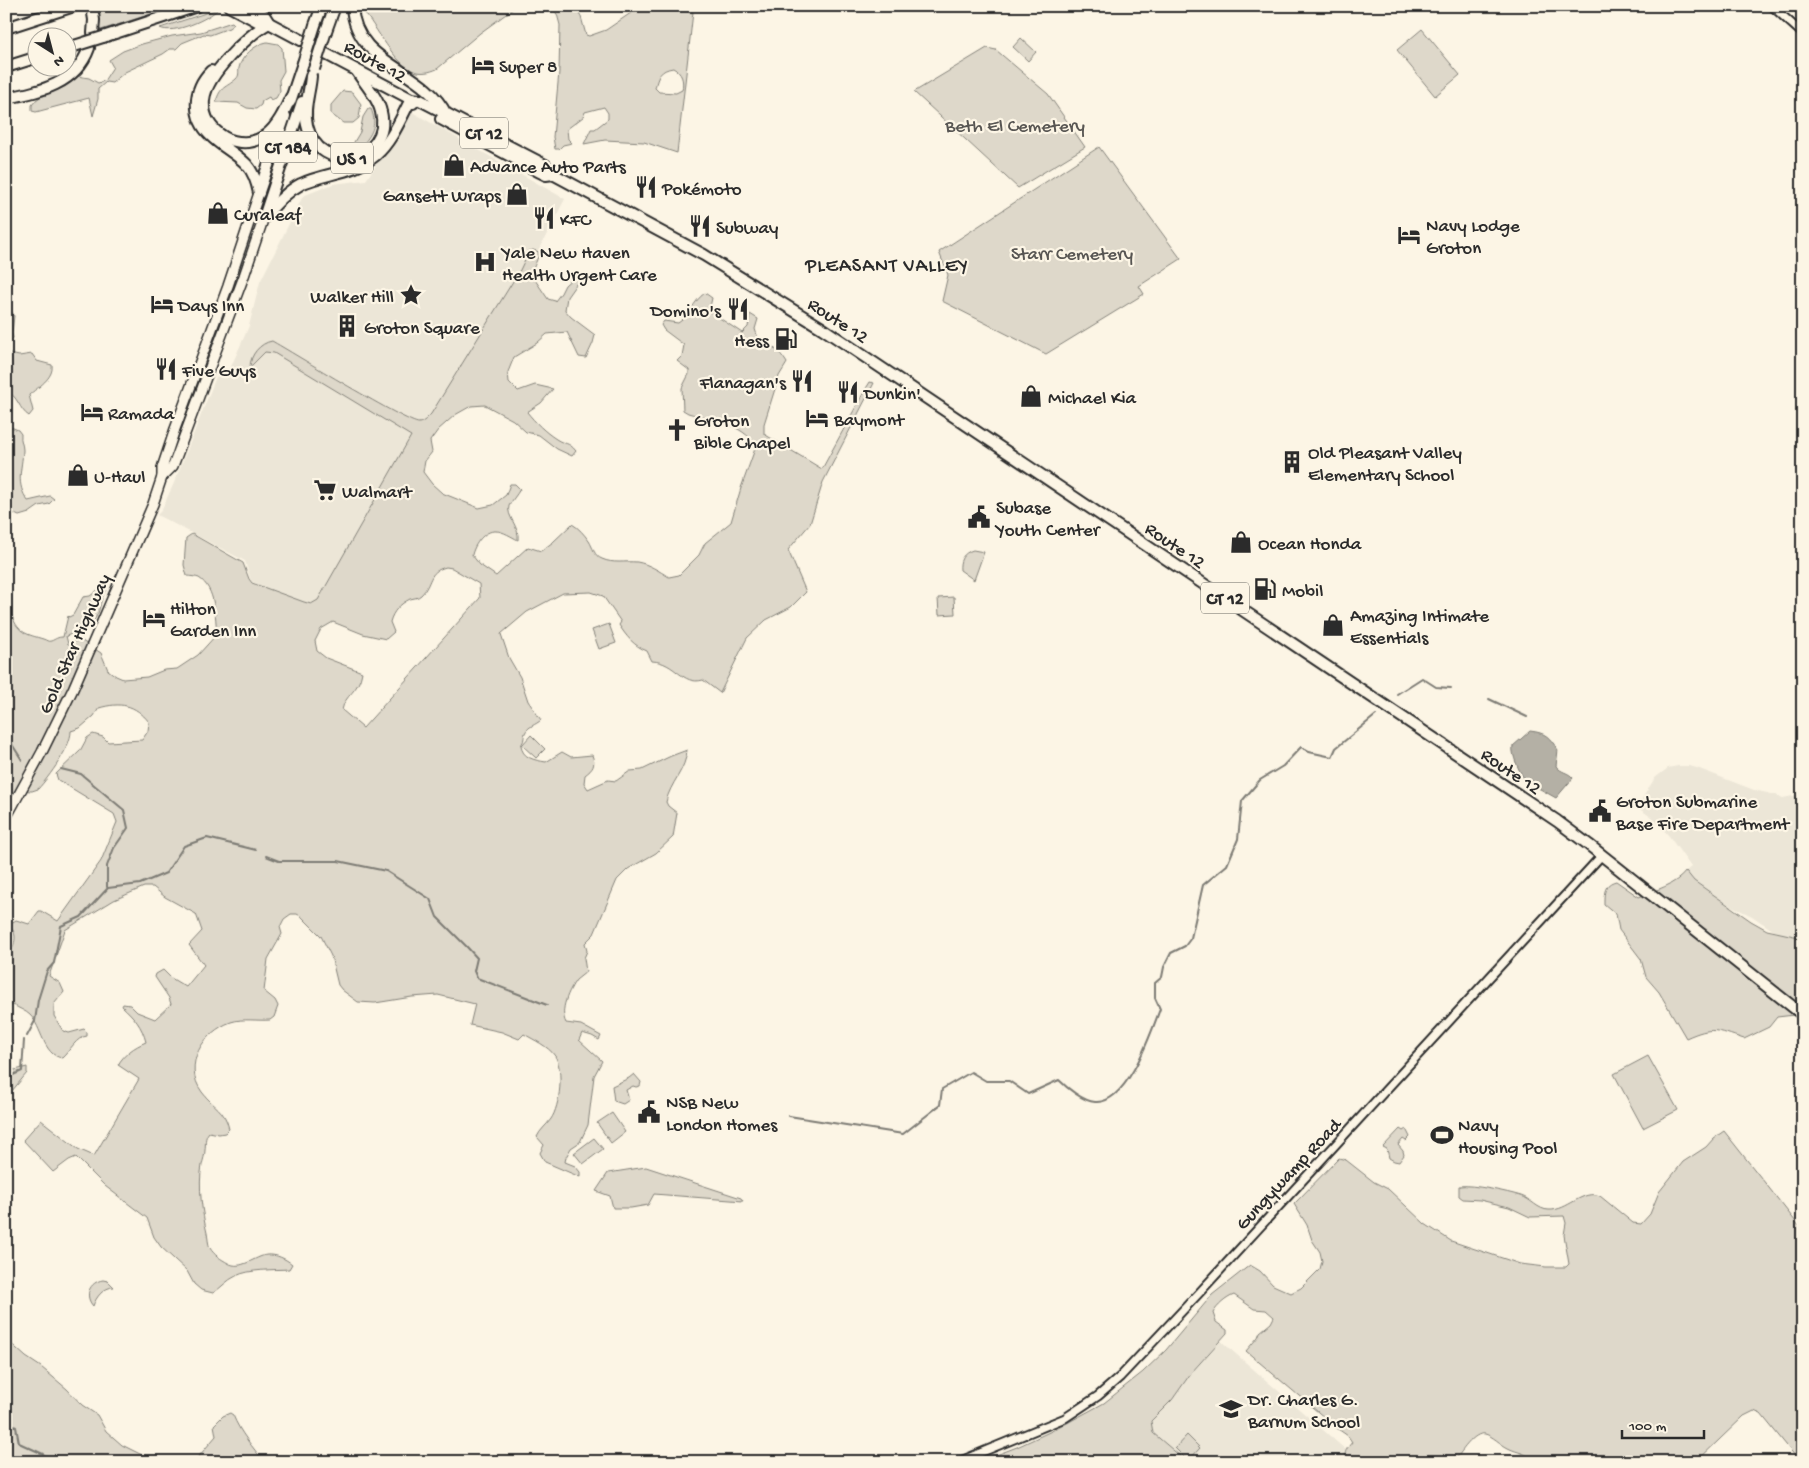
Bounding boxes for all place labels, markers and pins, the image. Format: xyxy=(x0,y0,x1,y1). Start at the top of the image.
hotel icon: Super 8 xyxy=(470,52,496,78)
place label: Super 8 xyxy=(499,57,558,80)
shop icon: Advance Auto Parts xyxy=(441,152,467,178)
place label: Advance Auto Parts xyxy=(470,157,627,180)
restaurant icon: Pokémoto xyxy=(633,174,659,200)
place label: Pokémoto xyxy=(661,179,742,202)
shop icon: Gansett Wraps xyxy=(504,181,530,207)
place label: Gansett Wraps xyxy=(383,186,502,209)
shop icon: Curaleaf xyxy=(205,200,231,226)
place label: Curaleaf xyxy=(234,205,303,228)
restaurant icon: KFC xyxy=(531,205,557,231)
place label: KFC xyxy=(560,210,592,233)
restaurant icon: Subway xyxy=(687,213,713,239)
place label: Navy Lodge Groton xyxy=(1426,216,1520,261)
place label: Subway xyxy=(716,218,779,241)
hotel icon: Navy Lodge Groton xyxy=(1396,222,1422,248)
place label: Yale New Haven Health Urgent Care xyxy=(500,243,657,288)
hospital icon: Yale New Haven Health Urgent Care xyxy=(472,249,498,275)
place icon: Walker Hill xyxy=(398,282,424,308)
place label: Walker Hill xyxy=(310,287,394,310)
hotel icon: Days Inn xyxy=(149,291,175,317)
place label: Days Inn xyxy=(176,296,244,319)
restaurant icon: Domino's xyxy=(725,296,751,322)
place label: Domino's xyxy=(648,301,722,324)
building icon: Groton Square xyxy=(334,313,360,339)
place label: Groton Square xyxy=(364,318,480,341)
fuel station icon: Hess xyxy=(773,326,799,352)
place label: Hess xyxy=(734,331,770,354)
restaurant icon: Five Guys xyxy=(153,356,179,382)
place label: Five Guys xyxy=(181,361,257,384)
restaurant icon: Flanagan's xyxy=(789,368,815,394)
place label: Flanagan's xyxy=(699,373,787,396)
restaurant icon: Dunkin' xyxy=(835,379,861,405)
shop icon: Michael Kia xyxy=(1018,383,1044,409)
place label: Dunkin' xyxy=(862,384,921,407)
place label: Michael Kia xyxy=(1048,388,1138,411)
hotel icon: Ramada xyxy=(79,399,105,425)
place label: Ramada xyxy=(108,404,176,427)
hotel icon: Baymont xyxy=(804,405,830,431)
place label: Baymont xyxy=(833,410,906,433)
place label: Groton Bible Chapel xyxy=(693,411,791,456)
church icon: Groton Bible Chapel xyxy=(664,417,690,443)
place label: Old Pleasant Valley Elementary School xyxy=(1308,443,1462,488)
building icon: Old Pleasant Valley Elementary School xyxy=(1279,449,1305,475)
shop icon: U-Haul xyxy=(65,462,91,488)
place label: U-Haul xyxy=(94,467,145,490)
supermarket icon: Walmart xyxy=(312,477,338,503)
place label: Walmart xyxy=(342,482,414,505)
place label: Subase Youth Center xyxy=(994,498,1102,543)
public building icon: Subase Youth Center xyxy=(966,504,992,530)
shop icon: Ocean Honda xyxy=(1228,529,1254,555)
place label: Ocean Honda xyxy=(1258,534,1363,557)
fuel station icon: Mobil xyxy=(1252,576,1278,602)
place label: Mobil xyxy=(1282,581,1323,604)
place label: Hilton Garden Inn xyxy=(170,599,256,644)
hotel icon: Hilton Garden Inn xyxy=(141,605,167,631)
place label: Amazing Intimate Essentials xyxy=(1350,606,1489,651)
shop icon: Amazing Intimate Essentials xyxy=(1320,612,1346,638)
place label: Groton Submarine Base Fire Department xyxy=(1615,792,1791,837)
public building icon: Groton Submarine Base Fire Department xyxy=(1587,798,1613,824)
place label: NSB New London Homes xyxy=(666,1093,778,1138)
public building icon: NSB New London Homes xyxy=(636,1099,662,1125)
place label: Navy Housing Pool xyxy=(1458,1116,1557,1161)
sports icon: Navy Housing Pool xyxy=(1429,1122,1455,1148)
place label: Dr. Charles G. Barnum School xyxy=(1246,1390,1360,1435)
school or university icon: Dr. Charles G. Barnum School xyxy=(1218,1396,1244,1422)

